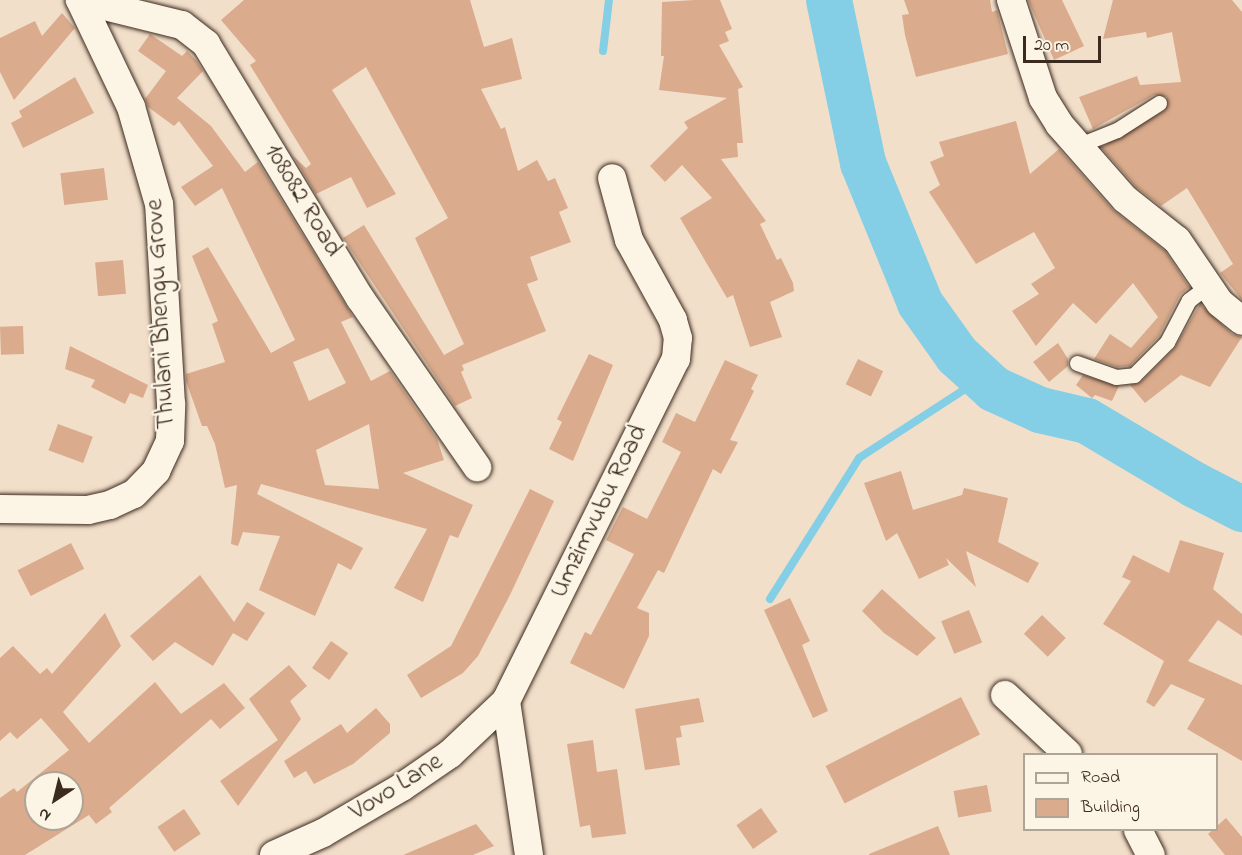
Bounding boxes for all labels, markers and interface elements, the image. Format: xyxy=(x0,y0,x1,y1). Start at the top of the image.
scale bar xyxy=(1026,24,1104,62)
text: 20 m xyxy=(1034,33,1069,59)
street label: 108082 Road xyxy=(256,139,348,263)
street label: Thulani Bhengu Grove xyxy=(140,198,184,430)
street label: Umzimvubu Road xyxy=(545,420,655,604)
street label: Vovo Lane xyxy=(345,747,449,829)
legend xyxy=(1023,753,1218,831)
text: Road xyxy=(1081,765,1120,791)
north arrow xyxy=(24,771,84,831)
text: Building xyxy=(1081,795,1140,821)
text: N xyxy=(34,801,56,827)

